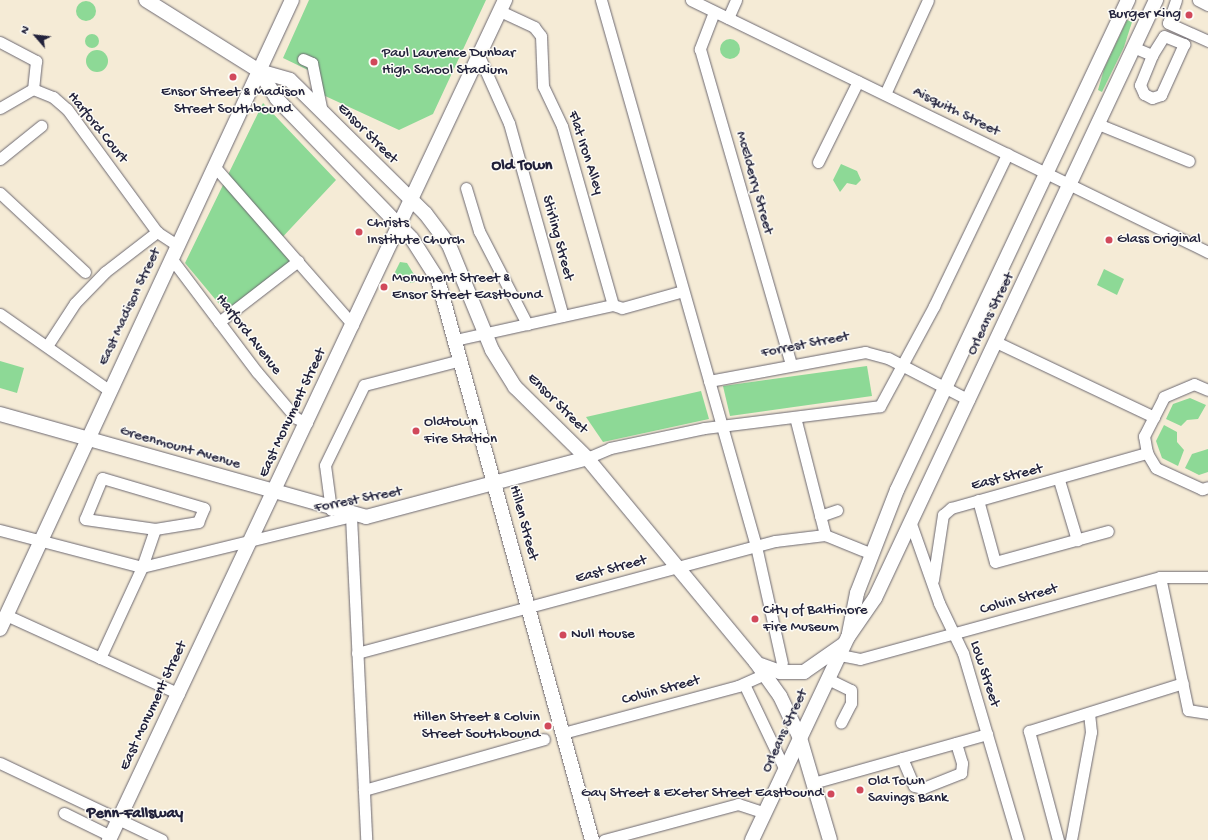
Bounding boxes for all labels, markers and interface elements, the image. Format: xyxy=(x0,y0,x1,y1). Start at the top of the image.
place label: Burger King xyxy=(1109,6,1181,24)
marker: Burger King xyxy=(1184,10,1194,20)
north arrow xyxy=(16,16,56,56)
text: N xyxy=(18,24,32,36)
place label: Paul Laurence Dunbar High School Stadium xyxy=(382,44,515,79)
marker: Paul Laurence Dunbar High School Stadium xyxy=(369,57,379,67)
marker: Ensor Street & Madison Street Southbound xyxy=(228,72,238,82)
place label: Ensor Street & Madison Street Southbound xyxy=(161,83,305,118)
street label: Aisquith Street xyxy=(910,83,1002,141)
street label: Harford Court xyxy=(63,89,131,167)
street label: Ensor Street xyxy=(333,100,401,168)
street label: Flat Iron Alley xyxy=(563,109,607,197)
street label: McElderry Street xyxy=(731,129,777,237)
district label: Old Town xyxy=(492,157,552,177)
street label: Stirling Street xyxy=(537,193,577,283)
place label: Christs Institute Church xyxy=(367,214,465,249)
marker: Christs Institute Church xyxy=(354,227,364,237)
place label: Glass Original xyxy=(1117,231,1201,249)
marker: Glass Original xyxy=(1104,235,1114,245)
street label: East Madison Street xyxy=(95,245,165,369)
place label: Monument Street & Ensor Street Eastbound xyxy=(392,269,542,304)
street label: Orleans Street xyxy=(963,270,1019,358)
marker: Monument Street & Ensor Street Eastbound xyxy=(379,282,389,292)
street label: Harford Avenue xyxy=(211,291,285,379)
street label: Forrest Street xyxy=(760,328,850,362)
street label: East Monument Street xyxy=(255,346,331,480)
street label: Ensor Street xyxy=(523,370,591,438)
place label: Oldtown Fire Station xyxy=(424,413,497,448)
street label: Greenmount Avenue xyxy=(118,422,242,474)
marker: Oldtown Fire Station xyxy=(411,426,421,436)
street label: East Street xyxy=(969,460,1045,496)
street label: Forrest Street xyxy=(313,483,403,517)
street label: Hillen Street xyxy=(504,484,542,562)
street label: East Street xyxy=(573,552,649,588)
street label: Colvin Street xyxy=(978,580,1060,620)
place label: City of Baltimore Fire Museum xyxy=(763,601,868,636)
marker: City of Baltimore Fire Museum xyxy=(750,614,760,624)
place label: Null House xyxy=(571,626,635,644)
marker: Null House xyxy=(558,630,568,640)
street label: East Monument Street xyxy=(116,639,192,773)
street label: Low Street xyxy=(965,639,1003,709)
street label: Colvin Street xyxy=(620,672,702,710)
street label: Orleans Street xyxy=(758,686,812,776)
place label: Hillen Street & Colvin Street Southbound xyxy=(413,708,540,743)
marker: Hillen Street & Colvin Street Southbound xyxy=(543,721,553,731)
place label: Old Town Savings Bank xyxy=(868,772,948,807)
place label: Gay Street & Exeter Street Eastbound xyxy=(581,785,823,803)
marker: Old Town Savings Bank xyxy=(855,785,865,795)
marker: Gay Street & Exeter Street Eastbound xyxy=(826,789,836,799)
district label: Penn-Fallsway xyxy=(87,805,183,825)

